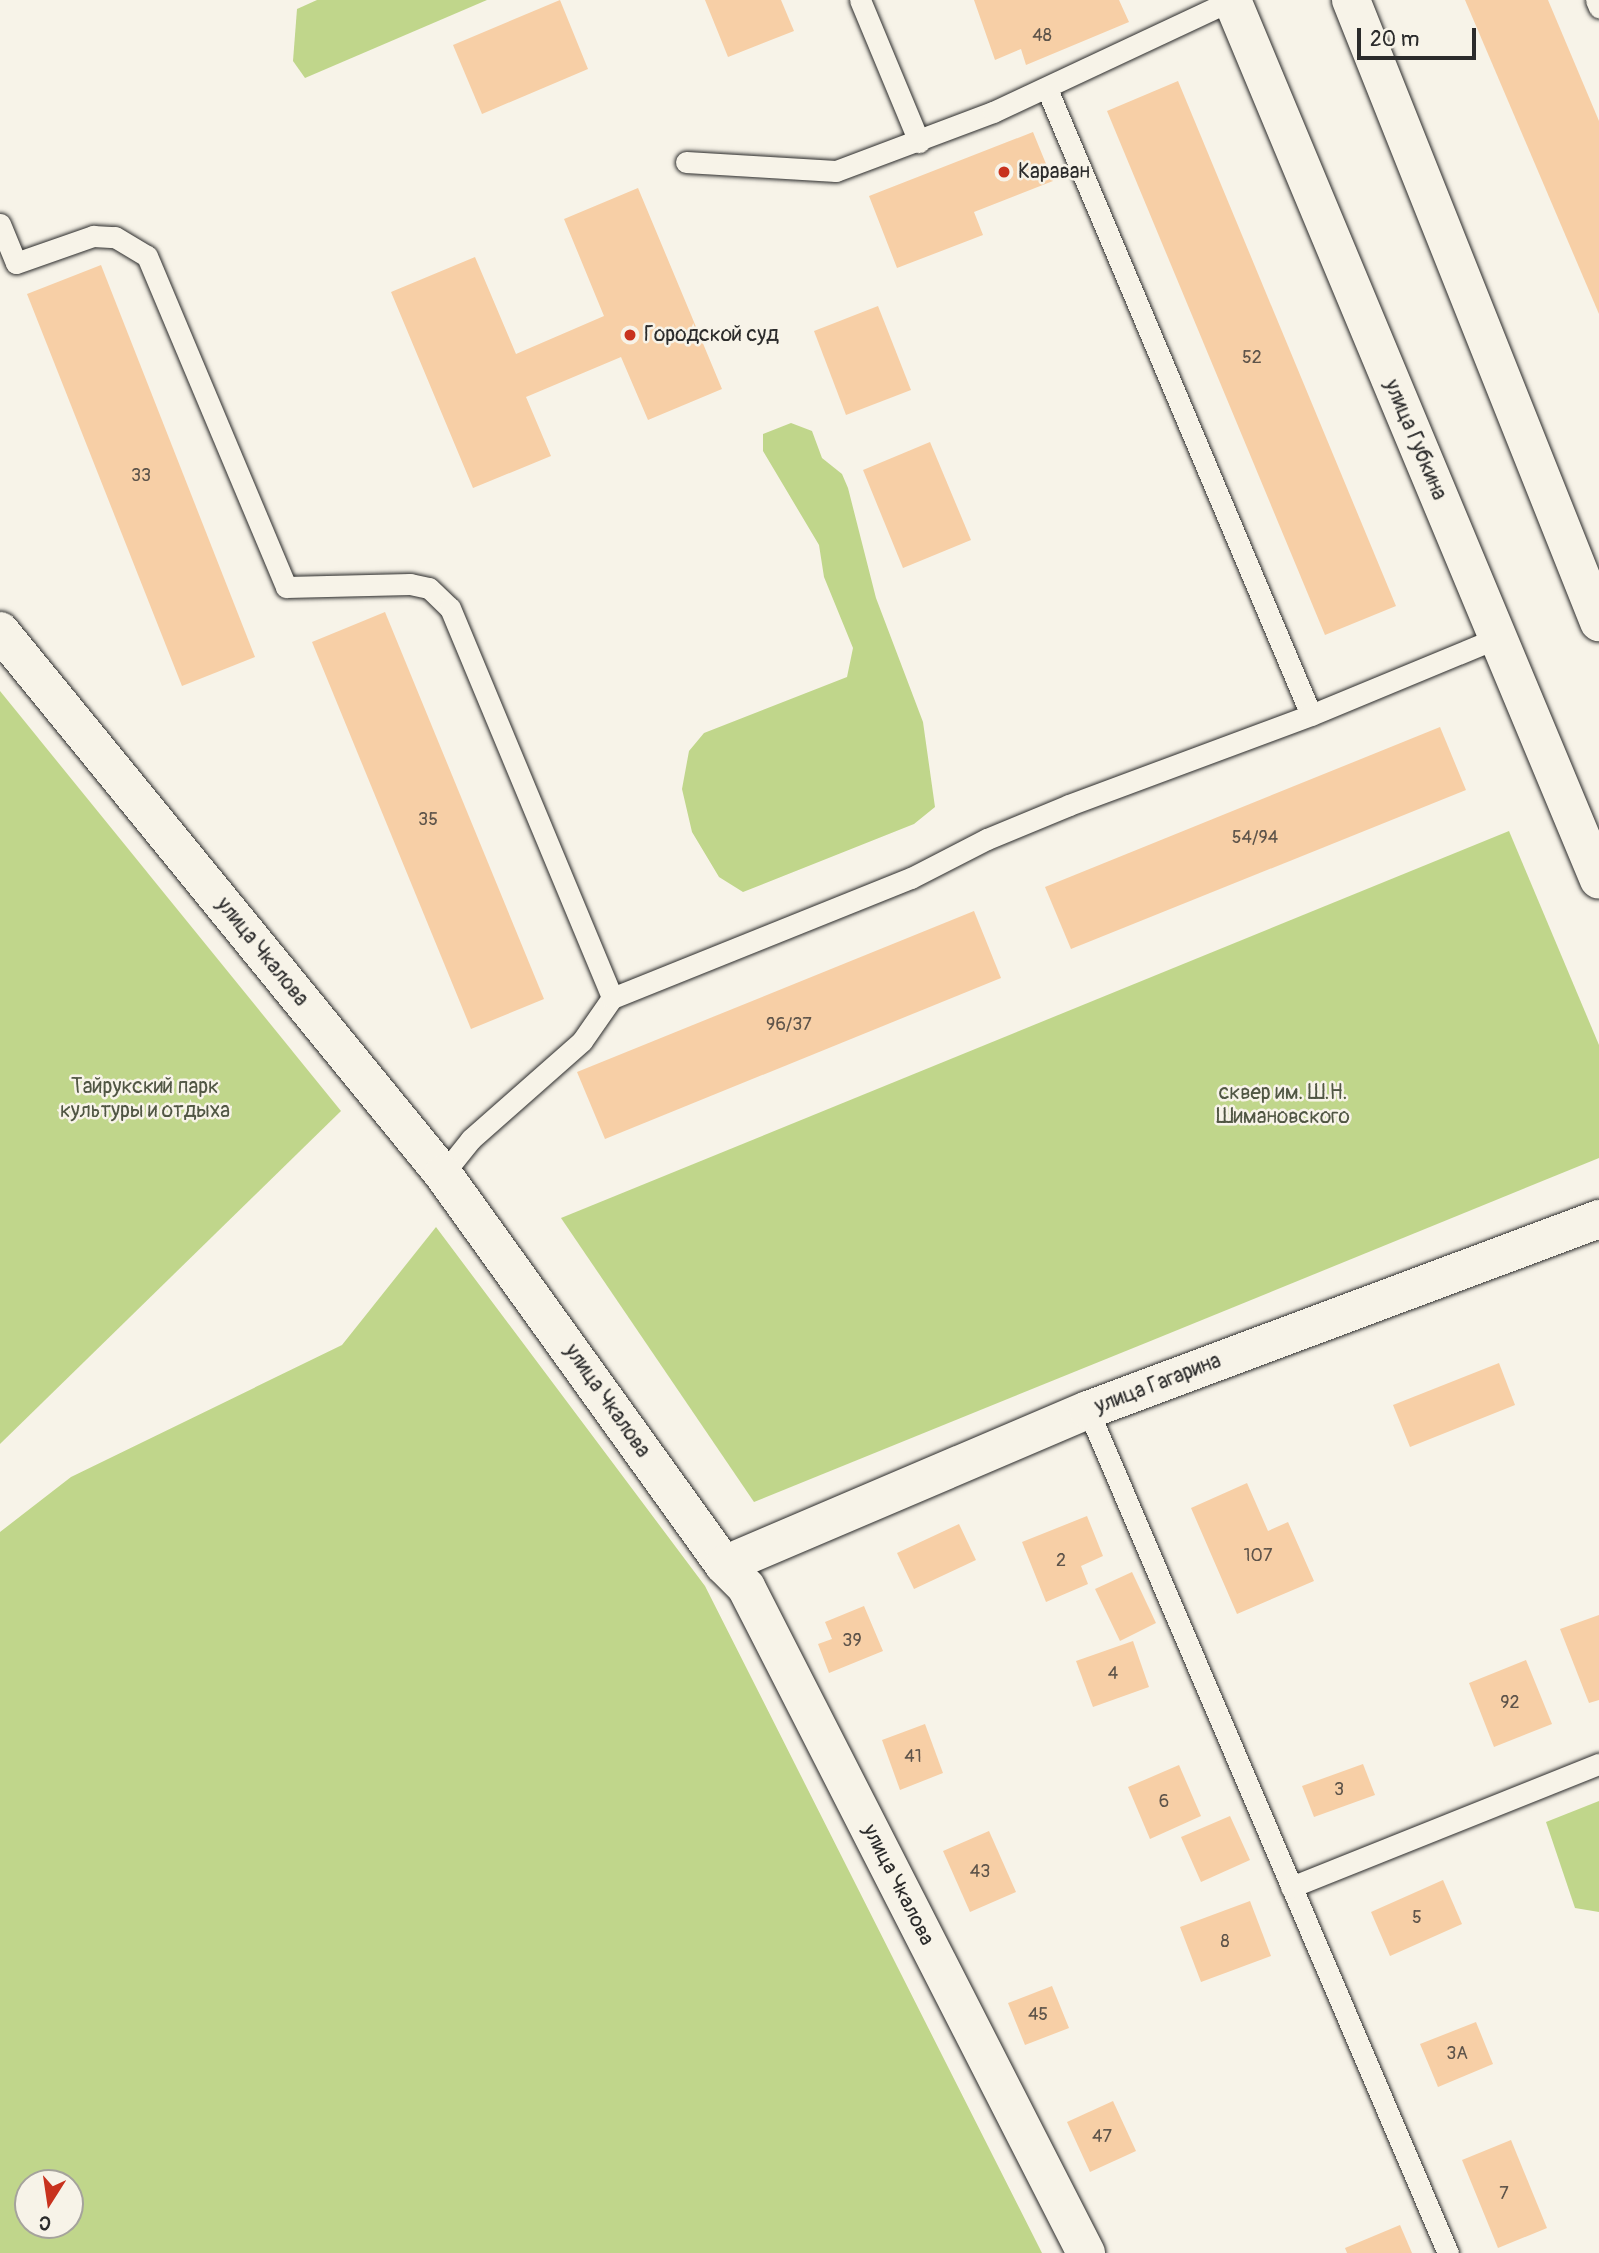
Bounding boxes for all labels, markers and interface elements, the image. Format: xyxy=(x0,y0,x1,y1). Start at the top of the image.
scale bar xyxy=(1361,14,1480,58)
house number: 48 xyxy=(1032,25,1052,47)
text: 20 m xyxy=(1370,26,1419,53)
place label: Караван xyxy=(1018,159,1090,185)
marker: Караван xyxy=(996,164,1012,180)
place label: Городской суд xyxy=(644,322,779,348)
marker: Городской суд xyxy=(622,327,638,343)
house number: 52 xyxy=(1242,347,1262,369)
street label: улица Губкина xyxy=(1378,376,1452,504)
house number: 33 xyxy=(131,465,151,487)
house number: 35 xyxy=(418,809,438,831)
house number: 54/94 xyxy=(1232,827,1278,849)
street label: улица Чкалова xyxy=(211,893,313,1011)
house number: 96/37 xyxy=(766,1014,812,1036)
park label: Тайрукский парк культуры и отдыха xyxy=(60,1074,230,1124)
park label: сквер им. Ш.Н. Шимановского xyxy=(1216,1080,1350,1130)
street label: улица Чкалова xyxy=(559,1340,655,1462)
street label: улица Гагарина xyxy=(1091,1348,1225,1420)
house number: 107 xyxy=(1244,1545,1272,1567)
house number: 2 xyxy=(1056,1550,1066,1572)
house number: 39 xyxy=(842,1630,862,1652)
house number: 4 xyxy=(1108,1663,1118,1685)
house number: 92 xyxy=(1500,1692,1520,1714)
house number: 41 xyxy=(904,1746,922,1768)
house number: 3 xyxy=(1334,1779,1344,1801)
house number: 6 xyxy=(1159,1791,1169,1813)
street label: улица Чкалова xyxy=(857,1820,939,1950)
house number: 43 xyxy=(970,1861,990,1883)
house number: 5 xyxy=(1412,1907,1422,1929)
house number: 8 xyxy=(1220,1931,1230,1953)
house number: 45 xyxy=(1028,2004,1048,2026)
house number: 3А xyxy=(1446,2043,1468,2065)
house number: 47 xyxy=(1092,2126,1112,2148)
north arrow xyxy=(14,2169,84,2239)
house number: 7 xyxy=(1499,2183,1509,2205)
text: С xyxy=(37,2210,53,2236)

